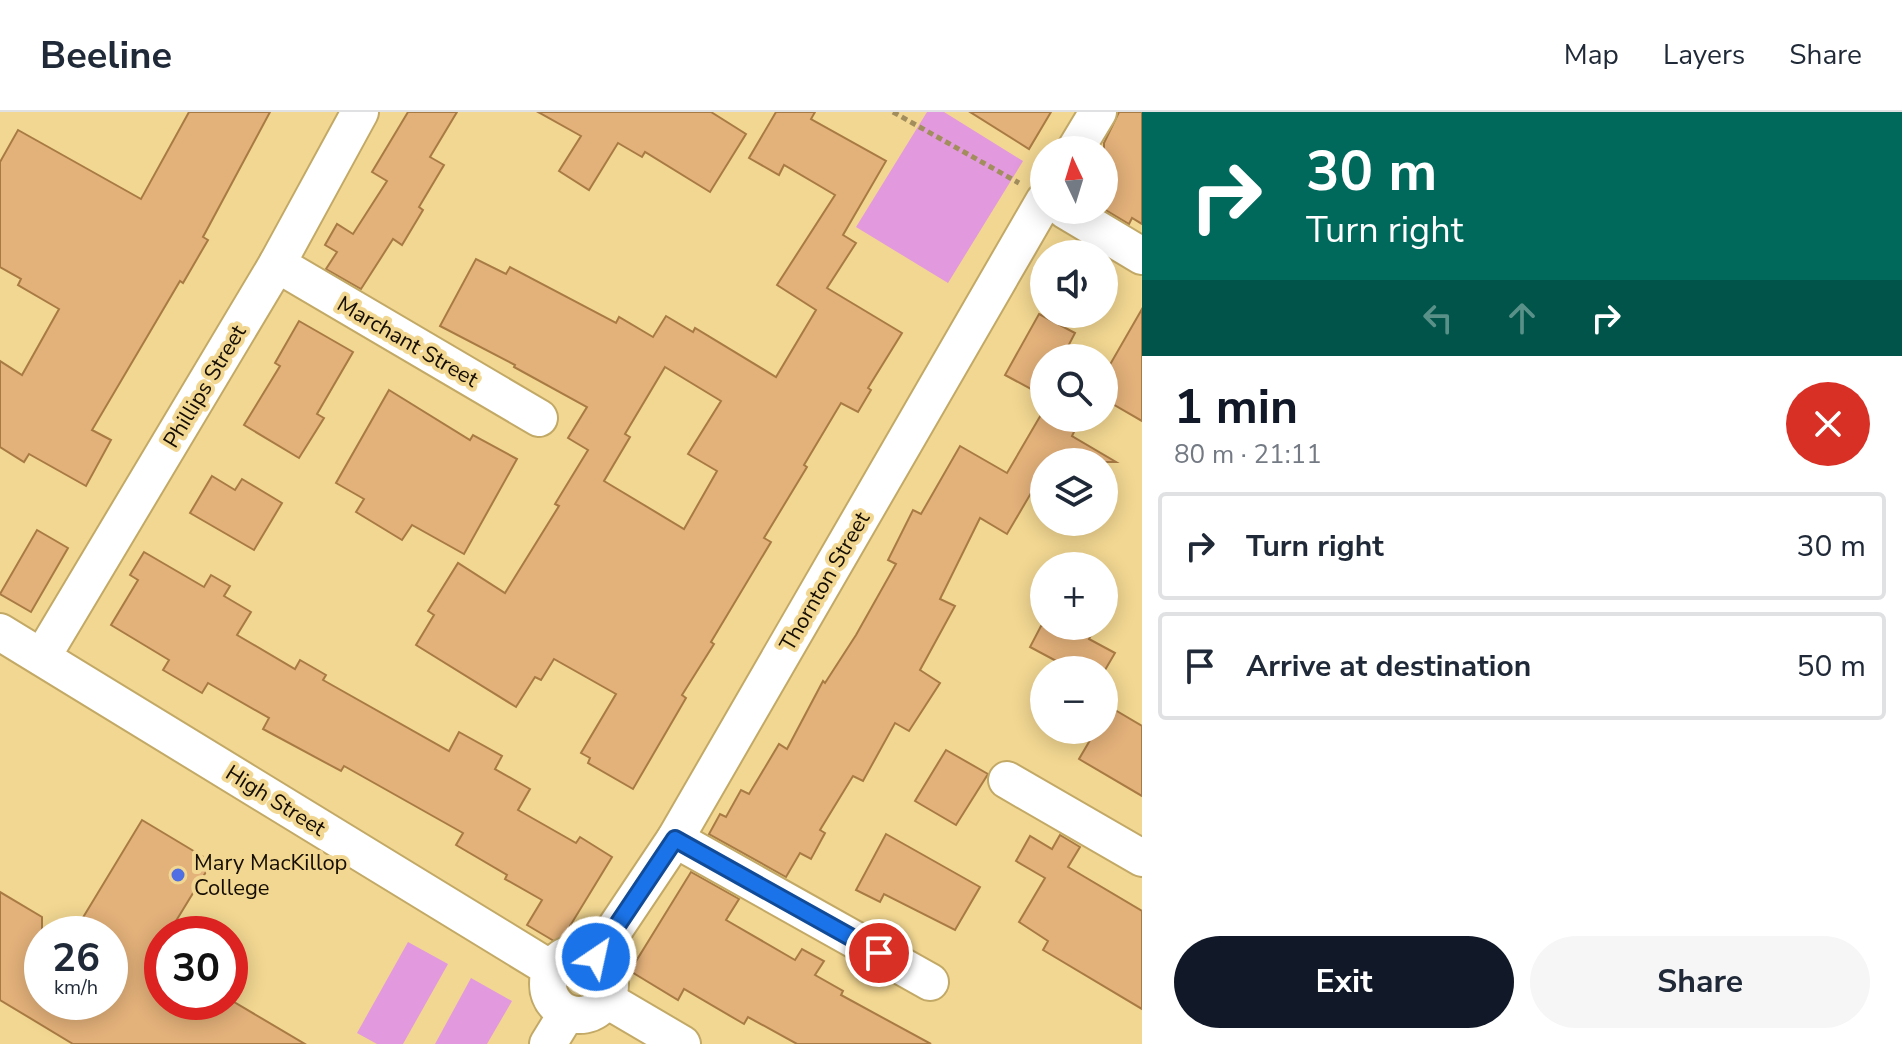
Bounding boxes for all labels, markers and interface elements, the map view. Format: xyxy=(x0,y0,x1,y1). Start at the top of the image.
text: Beeline xyxy=(40,30,172,81)
text: Map xyxy=(1564,36,1619,74)
text: Layers xyxy=(1663,36,1745,74)
text: Share xyxy=(1789,36,1862,74)
text: 30 m xyxy=(1306,133,1437,210)
north arrow xyxy=(1030,136,1118,224)
map controls xyxy=(1030,136,1118,744)
icon: right xyxy=(1174,144,1278,248)
text: Turn right xyxy=(1306,206,1463,255)
button: sound xyxy=(1030,240,1118,328)
street label: Marchant Street xyxy=(331,289,484,395)
icon: left xyxy=(1416,296,1460,340)
icon: ahead xyxy=(1500,296,1544,340)
icon: right xyxy=(1584,296,1628,340)
street label: Phillips Street xyxy=(156,319,254,454)
button: search xyxy=(1030,344,1118,432)
text: 1 min xyxy=(1174,374,1298,440)
button: close xyxy=(1786,382,1870,466)
text: 80 m · 21:11 xyxy=(1174,437,1322,472)
button: layers xyxy=(1030,448,1118,536)
street label: Thornton Street xyxy=(773,506,877,657)
icon: right xyxy=(1178,524,1222,568)
text: Turn right xyxy=(1246,526,1384,567)
text: 30 m xyxy=(1797,526,1866,567)
button: + xyxy=(1030,552,1118,640)
icon: arrive xyxy=(1178,644,1222,688)
text: Arrive at destination xyxy=(1246,646,1531,687)
text: 50 m xyxy=(1797,646,1866,687)
button: − xyxy=(1030,656,1118,744)
street label: High Street xyxy=(220,758,332,844)
place label: Mary MacKillop College xyxy=(194,848,347,903)
marker: Mary MacKillop College xyxy=(169,866,187,884)
position arrow xyxy=(554,915,638,999)
speed limit sign: 30 xyxy=(144,916,248,1020)
pin xyxy=(845,919,913,987)
text: 26 xyxy=(52,931,100,985)
icon: arrive xyxy=(857,931,901,975)
button: Exit xyxy=(1174,936,1514,1028)
button: Share xyxy=(1530,936,1870,1028)
text: km/h xyxy=(54,974,98,1001)

